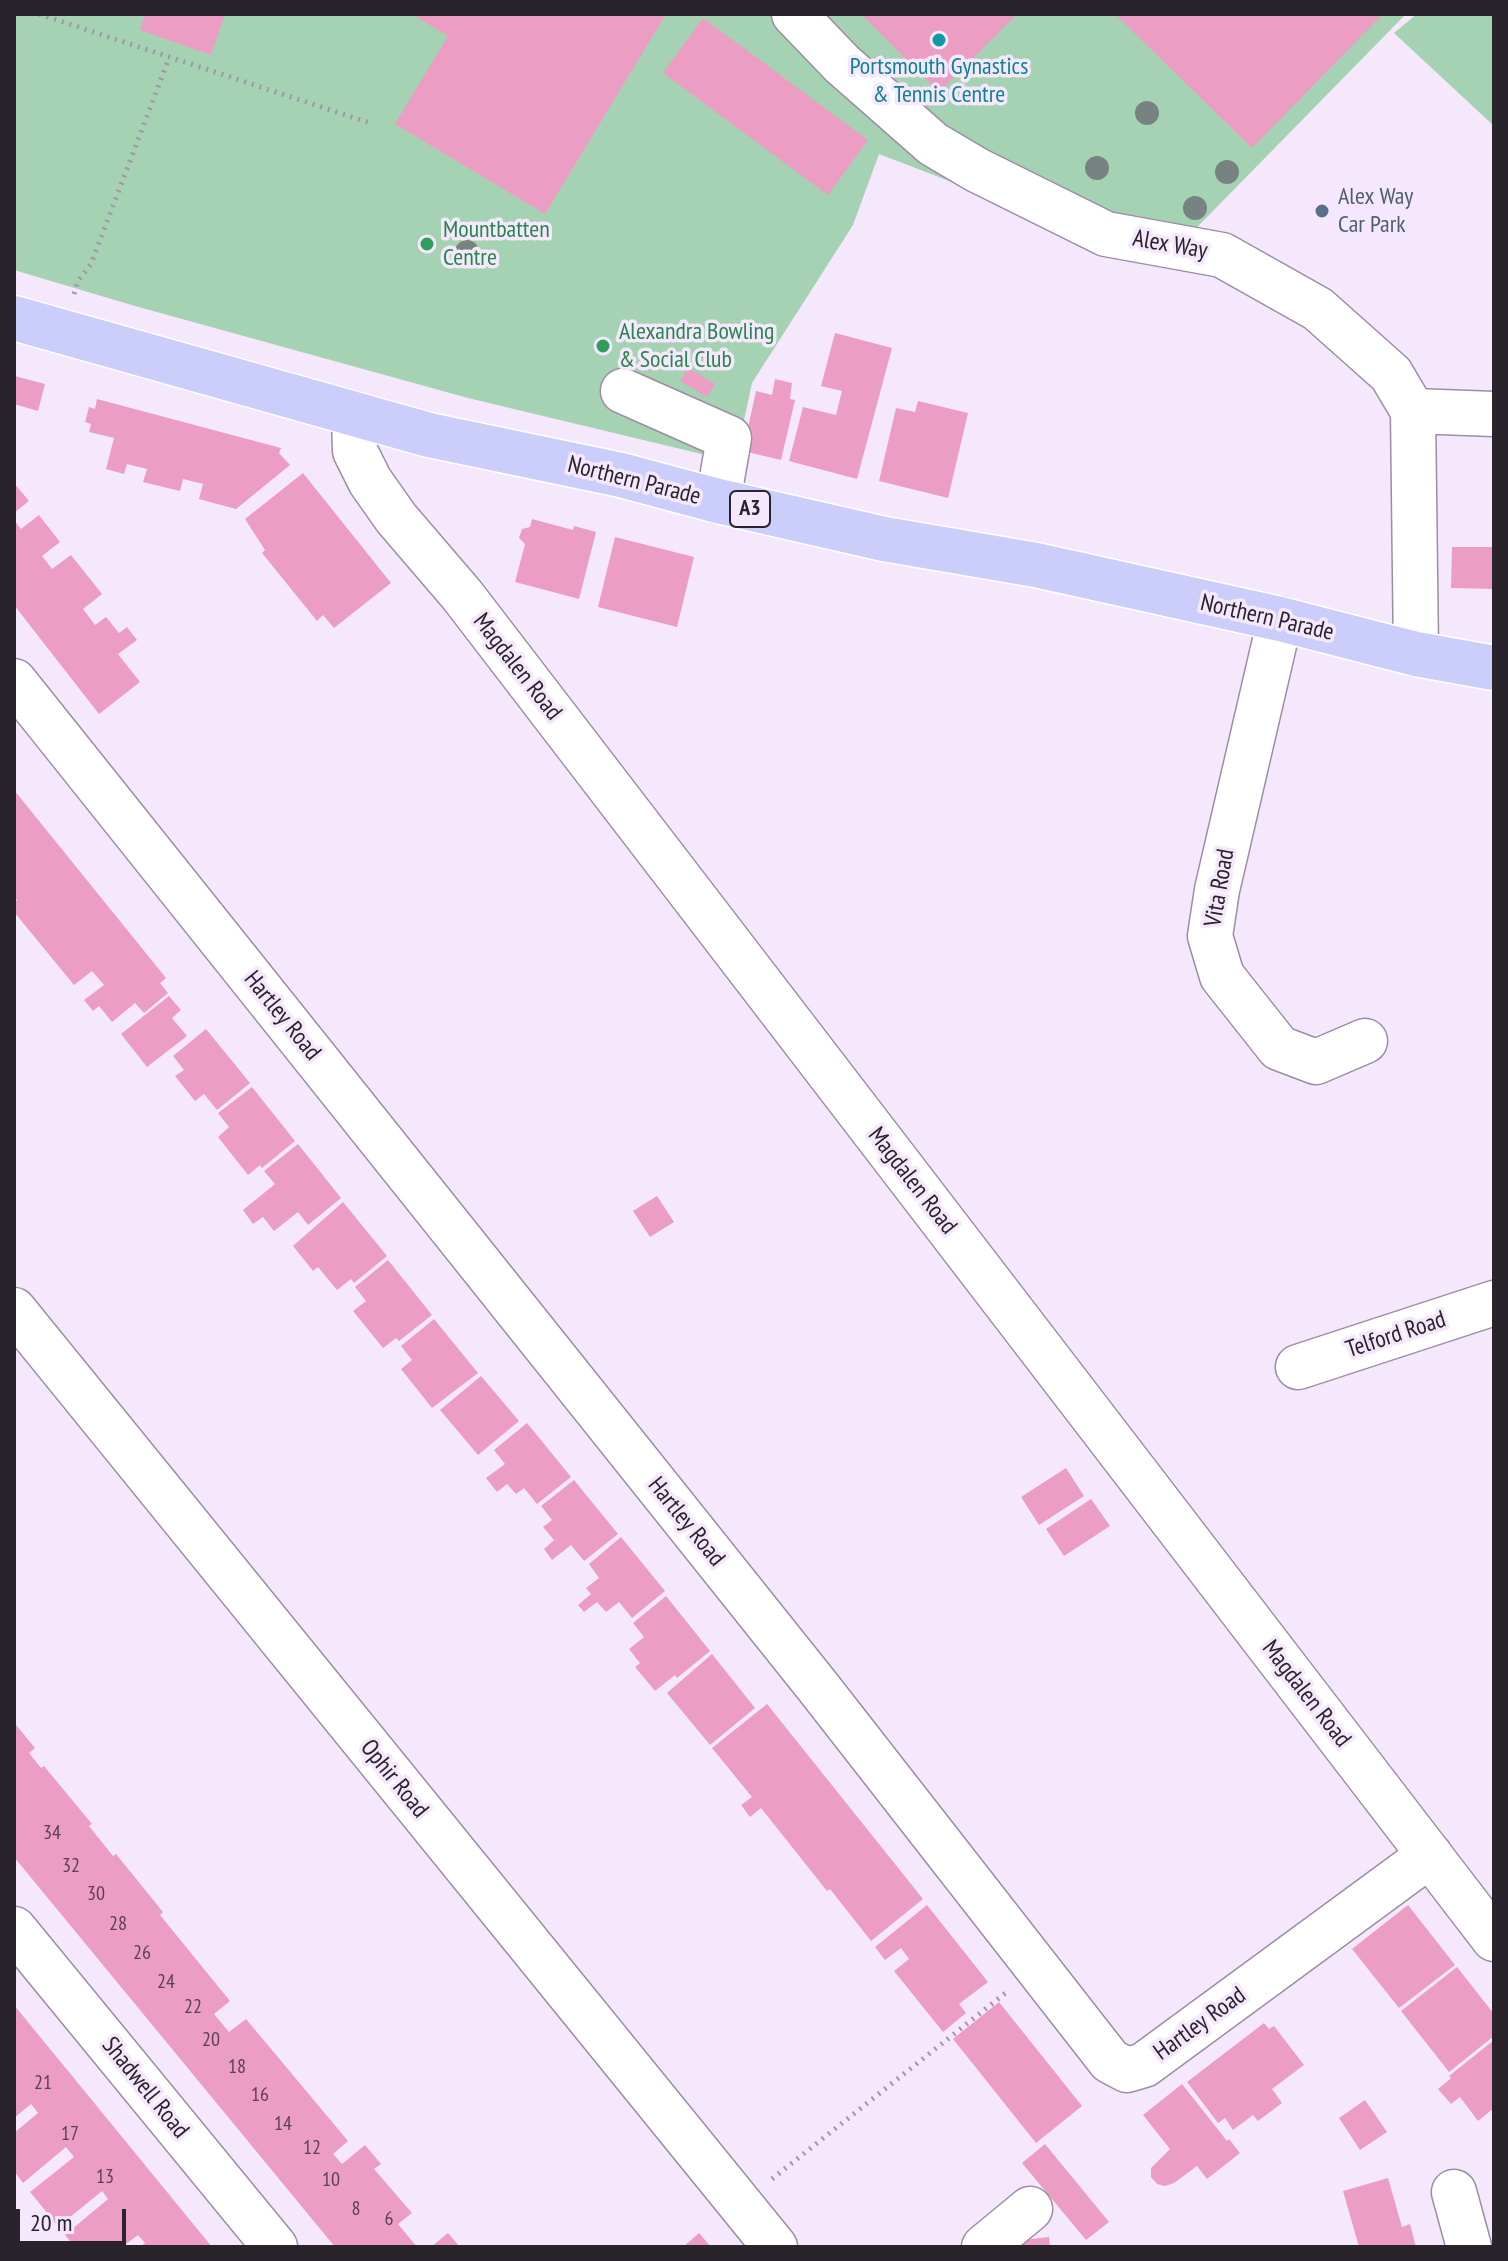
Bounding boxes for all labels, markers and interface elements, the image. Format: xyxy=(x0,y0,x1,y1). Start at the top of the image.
marker: Portsmouth Gynastics & Tennis Centre xyxy=(930,31,948,49)
place label: Portsmouth Gynastics & Tennis Centre xyxy=(850,53,1028,109)
place label: Alex Way Car Park xyxy=(1338,183,1413,239)
marker: Alex Way Car Park xyxy=(1313,202,1331,220)
place label: Mountbatten Centre xyxy=(443,216,550,272)
street label: Alex Way xyxy=(1130,224,1210,266)
marker: Mountbatten Centre xyxy=(418,235,436,253)
place label: Alexandra Bowling & Social Club xyxy=(619,318,774,374)
marker: Alexandra Bowling & Social Club xyxy=(594,337,612,355)
street label: Northern Parade xyxy=(565,451,703,511)
road number: A3 xyxy=(730,491,770,527)
street label: Northern Parade xyxy=(1198,589,1336,647)
street label: Magdalen Road xyxy=(466,608,568,726)
street label: Vita Road xyxy=(1199,847,1241,929)
street label: Hartley Road xyxy=(237,966,327,1066)
street label: Magdalen Road xyxy=(861,1122,963,1240)
street label: Telford Road xyxy=(1343,1305,1449,1365)
street label: Hartley Road xyxy=(641,1472,731,1572)
street label: Magdalen Road xyxy=(1255,1635,1357,1753)
street label: Ophir Road xyxy=(354,1734,434,1824)
house number: 34 xyxy=(43,1821,61,1845)
house number: 32 xyxy=(62,1854,80,1878)
house number: 30 xyxy=(87,1882,105,1906)
house number: 28 xyxy=(109,1912,127,1936)
house number: 26 xyxy=(133,1941,151,1965)
house number: 24 xyxy=(157,1970,175,1994)
street label: Hartley Road xyxy=(1149,1981,1251,2067)
house number: 22 xyxy=(184,1995,202,2019)
house number: 20 xyxy=(202,2028,220,2052)
street label: Shadwell Road xyxy=(95,2032,195,2144)
house number: 18 xyxy=(228,2055,246,2079)
house number: 21 xyxy=(34,2071,52,2095)
house number: 16 xyxy=(251,2083,269,2107)
house number: 14 xyxy=(274,2112,292,2136)
house number: 17 xyxy=(61,2122,79,2146)
house number: 12 xyxy=(303,2136,321,2160)
house number: 13 xyxy=(96,2165,114,2189)
house number: 10 xyxy=(322,2168,340,2192)
scale bar xyxy=(20,2193,130,2243)
house number: 8 xyxy=(352,2197,360,2221)
text: 20 m xyxy=(30,2207,72,2238)
house number: 6 xyxy=(385,2207,393,2231)

